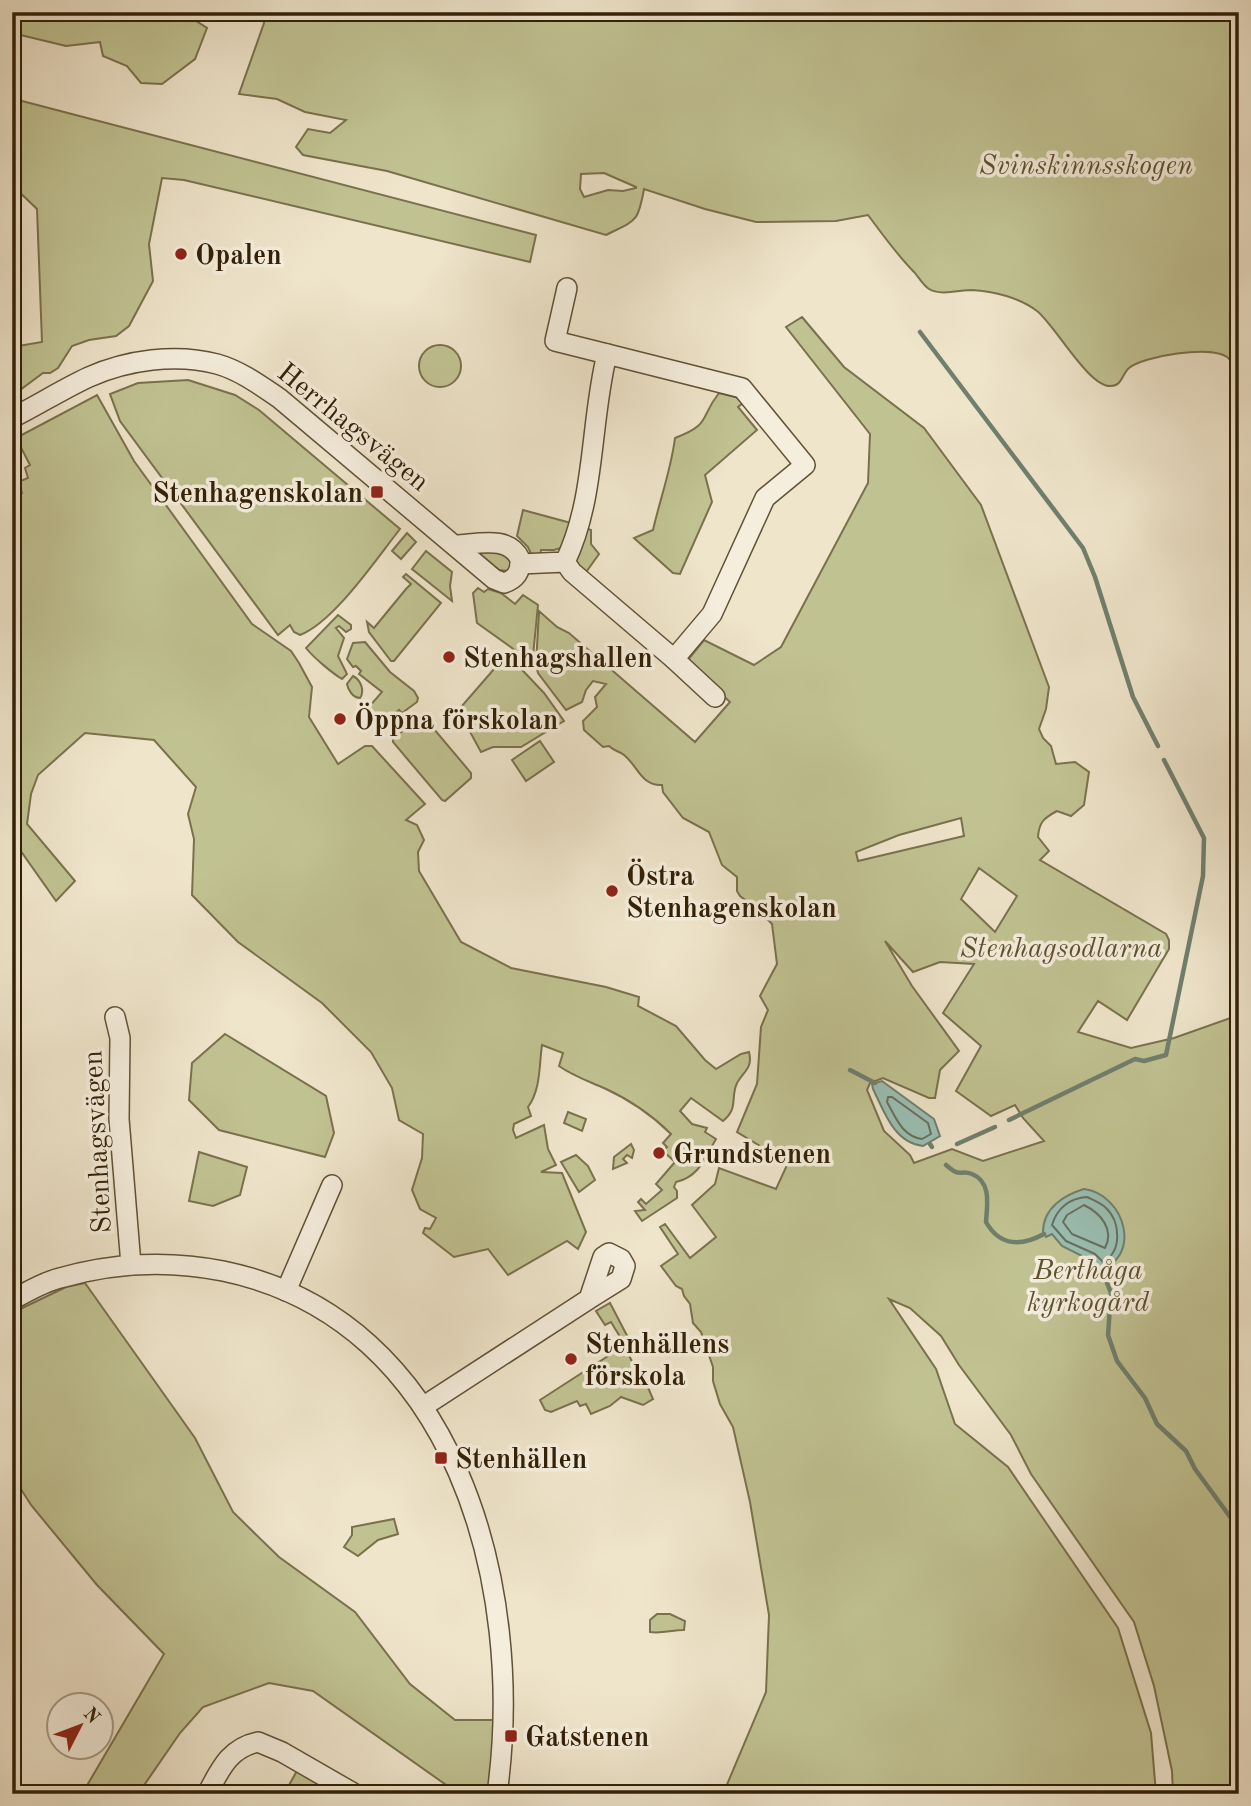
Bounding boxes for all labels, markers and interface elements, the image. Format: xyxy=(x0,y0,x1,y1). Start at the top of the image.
park label: Svinskinnsskogen xyxy=(979,153,1193,181)
place label: Opalen xyxy=(195,243,282,271)
marker: Opalen xyxy=(173,246,189,262)
street label: Herrhagsvägen xyxy=(271,359,433,498)
place label: Stenhagenskolan xyxy=(152,481,363,509)
marker: Stenhagenskolan xyxy=(369,484,385,500)
place label: Stenhagshallen xyxy=(463,646,653,674)
marker: Stenhagshallen xyxy=(441,649,457,665)
place label: Öppna förskolan xyxy=(354,702,558,736)
marker: Öppna förskolan xyxy=(332,711,348,727)
place label: Östra Stenhagenskolan xyxy=(626,858,837,924)
marker: Östra Stenhagenskolan xyxy=(604,883,620,899)
park label: Stenhagsodlarna xyxy=(960,936,1162,964)
street label: Stenhagsvägen xyxy=(80,1050,118,1234)
place label: Grundstenen xyxy=(673,1142,831,1170)
marker: Grundstenen xyxy=(651,1145,667,1161)
park label: Berthåga kyrkogård xyxy=(1027,1258,1149,1318)
place label: Stenhällens förskola xyxy=(585,1332,729,1392)
marker: Stenhällens förskola xyxy=(563,1351,579,1367)
place label: Stenhällen xyxy=(455,1447,587,1475)
marker: Stenhällen xyxy=(433,1450,449,1466)
north arrow xyxy=(46,1690,116,1760)
text: N xyxy=(79,1705,103,1728)
place label: Gatstenen xyxy=(525,1725,649,1753)
marker: Gatstenen xyxy=(503,1728,519,1744)

